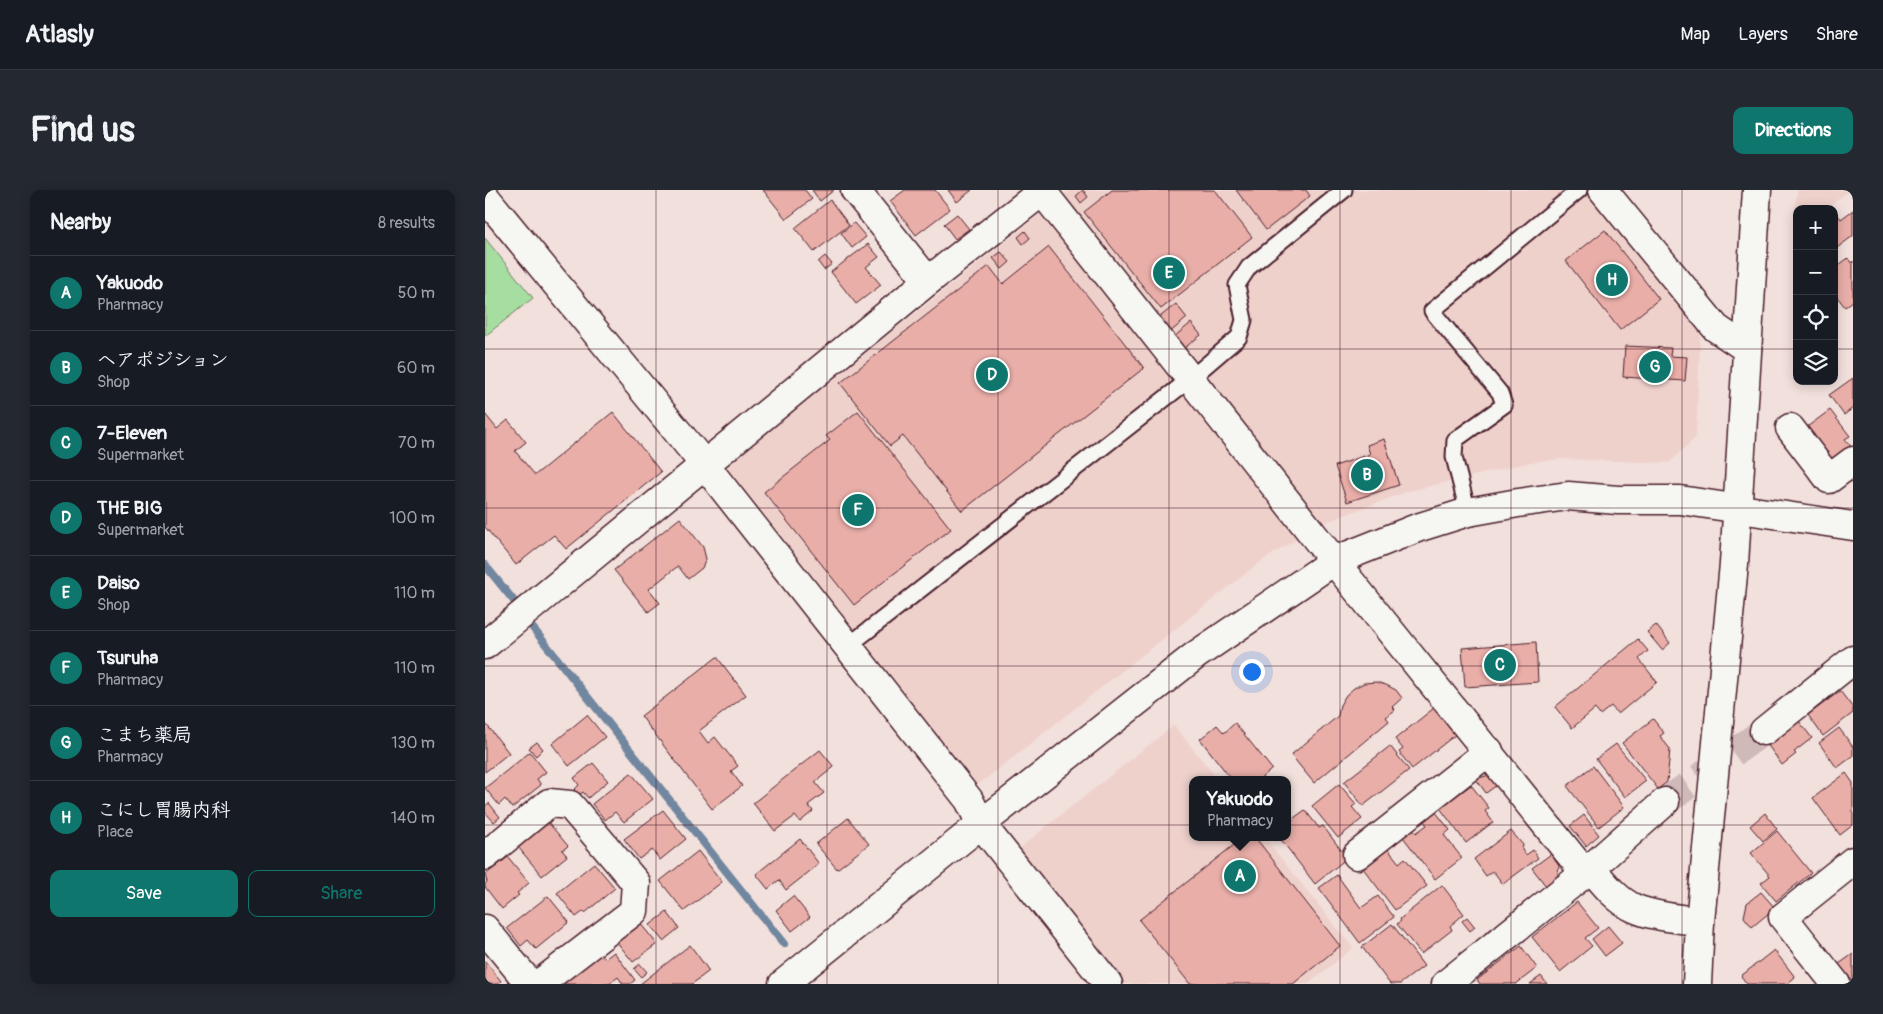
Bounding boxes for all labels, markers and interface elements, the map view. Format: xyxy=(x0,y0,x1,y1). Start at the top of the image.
text: Atlasly xyxy=(25,20,94,49)
text: Map xyxy=(1681,23,1710,46)
text: Layers xyxy=(1738,23,1788,46)
text: Share xyxy=(1816,23,1858,46)
button: Directions xyxy=(1733,107,1853,154)
text: Find us xyxy=(30,108,135,152)
map controls xyxy=(1793,205,1838,385)
button: + xyxy=(1793,205,1838,250)
text: Nearby xyxy=(50,209,111,236)
text: 8 results xyxy=(378,213,435,233)
button: − xyxy=(1793,250,1838,295)
pin: E xyxy=(1153,254,1185,292)
pin: H xyxy=(1596,261,1628,299)
text: Yakuodo xyxy=(97,271,163,295)
text: A xyxy=(61,283,71,303)
text: 50 m xyxy=(398,283,435,303)
text: Pharmacy xyxy=(97,295,163,315)
button: locate xyxy=(1793,295,1838,340)
button: layers xyxy=(1793,340,1838,385)
text: ヘアポジション xyxy=(97,348,228,372)
pin: G xyxy=(1639,348,1671,386)
pin: D xyxy=(976,356,1008,394)
text: B xyxy=(61,358,71,378)
text: 60 m xyxy=(397,358,435,378)
text: Shop xyxy=(97,372,130,392)
text: 7-Eleven xyxy=(97,421,167,445)
text: C xyxy=(61,433,71,453)
text: 70 m xyxy=(398,433,435,453)
text: Supermarket xyxy=(97,445,184,465)
pin: B xyxy=(1351,456,1383,494)
pin: F xyxy=(842,491,874,529)
text: THE BIG xyxy=(97,496,162,520)
text: D xyxy=(61,508,71,528)
text: 100 m xyxy=(389,508,435,528)
text: Supermarket xyxy=(97,520,184,540)
text: Daiso xyxy=(97,571,140,595)
text: E xyxy=(62,583,70,603)
text: 110 m xyxy=(394,583,435,603)
text: Shop xyxy=(97,595,130,615)
text: Tsuruha xyxy=(97,646,158,670)
pin: C xyxy=(1484,646,1516,684)
text: F xyxy=(61,658,71,678)
text: 110 m xyxy=(394,658,435,678)
your location xyxy=(1239,659,1265,685)
text: Pharmacy xyxy=(97,670,163,690)
text: こまち薬局 xyxy=(97,723,192,747)
text: G xyxy=(61,733,71,753)
text: 130 m xyxy=(391,733,435,753)
text: Pharmacy xyxy=(97,747,163,767)
popup xyxy=(1189,776,1291,841)
text: Yakuodo xyxy=(1207,787,1273,811)
text: こにし胃腸内科 xyxy=(97,798,230,822)
text: H xyxy=(61,808,71,828)
text: 140 m xyxy=(391,808,435,828)
text: Pharmacy xyxy=(1207,811,1273,831)
text: Place xyxy=(97,822,133,842)
pin: A xyxy=(1224,857,1256,895)
button: Save xyxy=(50,870,238,917)
button: Share xyxy=(248,870,435,917)

